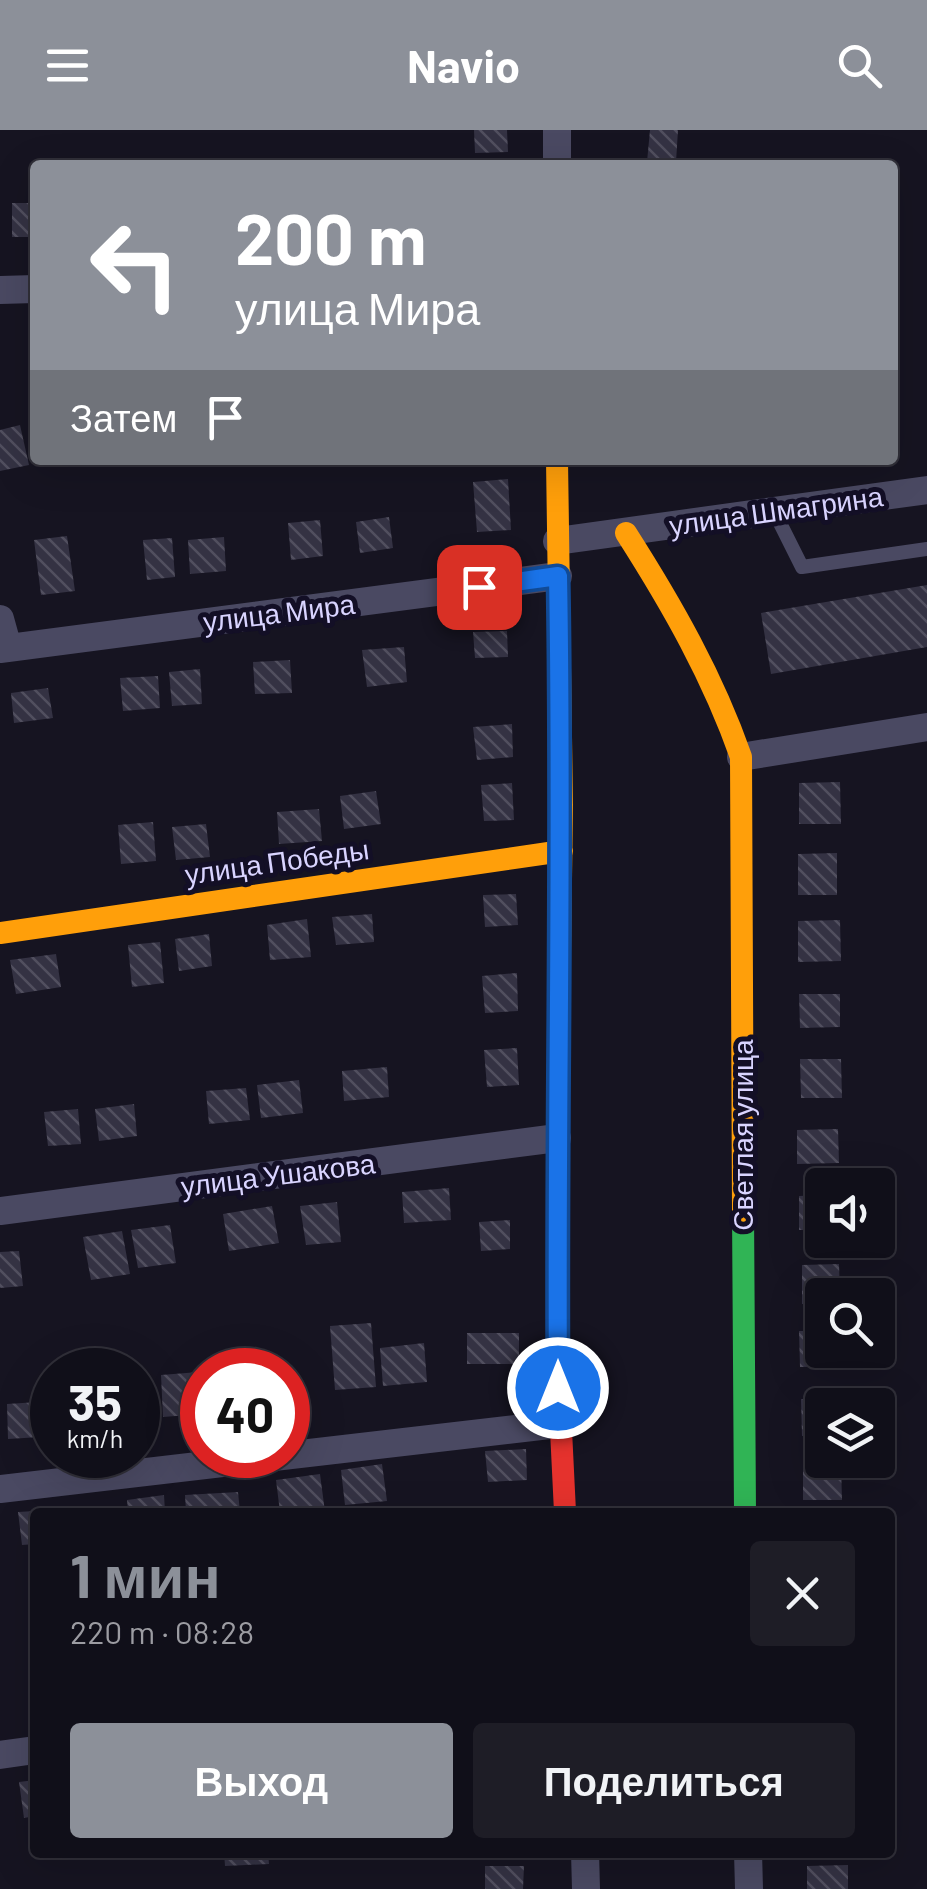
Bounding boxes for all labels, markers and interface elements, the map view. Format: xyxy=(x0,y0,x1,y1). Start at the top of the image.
icon: menu xyxy=(40,38,95,93)
text: Navio xyxy=(407,38,520,92)
icon: search xyxy=(832,38,887,93)
text: 200 m xyxy=(235,195,426,279)
icon: left xyxy=(70,200,200,330)
text: улица Мира xyxy=(235,280,480,334)
icon: arrive xyxy=(198,390,253,445)
text: Затем xyxy=(70,394,178,440)
street label: улица Шмагрина xyxy=(667,478,885,542)
pin xyxy=(437,545,522,630)
icon: arrive xyxy=(452,560,507,615)
street label: улица Мира xyxy=(201,586,357,638)
street label: улица Победы xyxy=(183,831,371,891)
street label: Светлая улица xyxy=(725,1039,759,1231)
street label: улица Ушакова xyxy=(179,1145,377,1203)
map controls xyxy=(805,1168,895,1478)
button: sound xyxy=(805,1168,895,1258)
button: search xyxy=(805,1278,895,1368)
position arrow xyxy=(506,1336,610,1440)
speed limit sign: 40 xyxy=(180,1348,310,1478)
text: 35 xyxy=(68,1371,122,1431)
button: layers xyxy=(805,1388,895,1478)
text: km/h xyxy=(67,1423,123,1453)
text: 1 мин xyxy=(70,1538,221,1610)
button: close xyxy=(750,1541,855,1646)
text: 220 m · 08:28 xyxy=(70,1612,254,1650)
button: Выход xyxy=(70,1723,453,1838)
button: Поделиться xyxy=(473,1723,855,1838)

